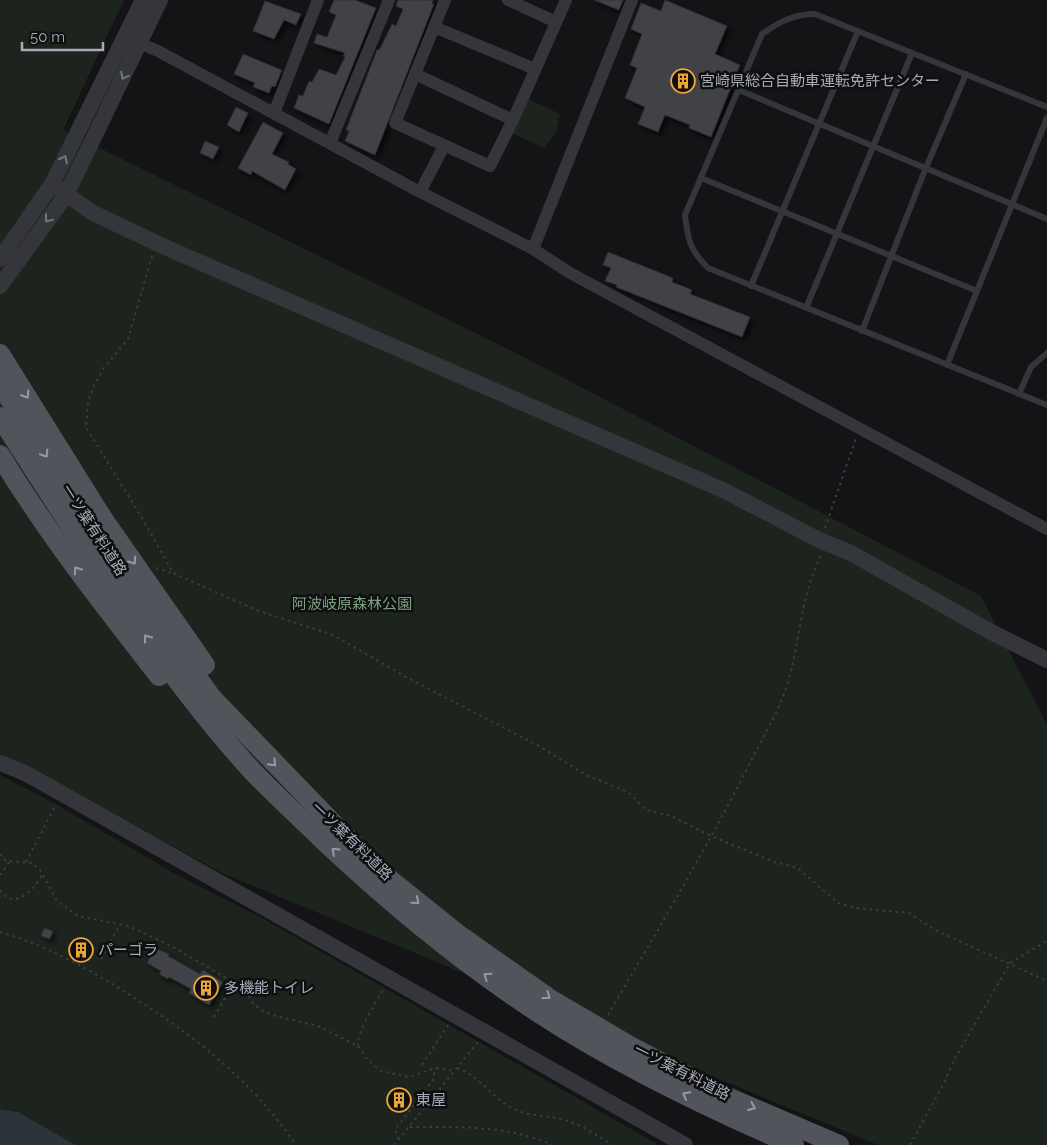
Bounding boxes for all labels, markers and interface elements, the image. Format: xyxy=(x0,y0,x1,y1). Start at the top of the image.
scale bar xyxy=(22,20,104,52)
text: 50 m xyxy=(30,28,65,46)
building icon: 宮崎県総合自動車運転免許センター xyxy=(670,68,696,94)
one-way arrow xyxy=(120,71,130,80)
place label: 宮崎県総合自動車運転免許センター xyxy=(700,72,940,90)
one-way arrow xyxy=(58,156,68,165)
one-way arrow xyxy=(46,213,54,222)
one-way arrow xyxy=(19,390,29,399)
one-way arrow xyxy=(39,449,49,458)
street label: 一ツ葉有料道路 xyxy=(58,481,130,579)
one-way arrow xyxy=(127,555,136,565)
one-way arrow xyxy=(74,566,83,575)
park label: 阿波岐原森林公園 xyxy=(292,595,412,613)
one-way arrow xyxy=(145,635,153,644)
one-way arrow xyxy=(267,757,276,766)
street label: 一ツ葉有料道路 xyxy=(308,798,396,884)
one-way arrow xyxy=(332,848,341,857)
one-way arrow xyxy=(411,895,420,904)
building icon: パーゴラ xyxy=(68,937,94,963)
place label: パーゴラ xyxy=(98,941,158,959)
one-way arrow xyxy=(483,973,492,982)
building icon: 多機能トイレ xyxy=(193,975,219,1001)
place label: 多機能トイレ xyxy=(224,979,314,997)
one-way arrow xyxy=(542,990,551,1000)
street label: 一ツ葉有料道路 xyxy=(631,1040,733,1104)
building icon: 東屋 xyxy=(386,1087,412,1113)
place label: 東屋 xyxy=(416,1091,446,1109)
one-way arrow xyxy=(682,1091,691,1101)
one-way arrow xyxy=(747,1101,756,1112)

